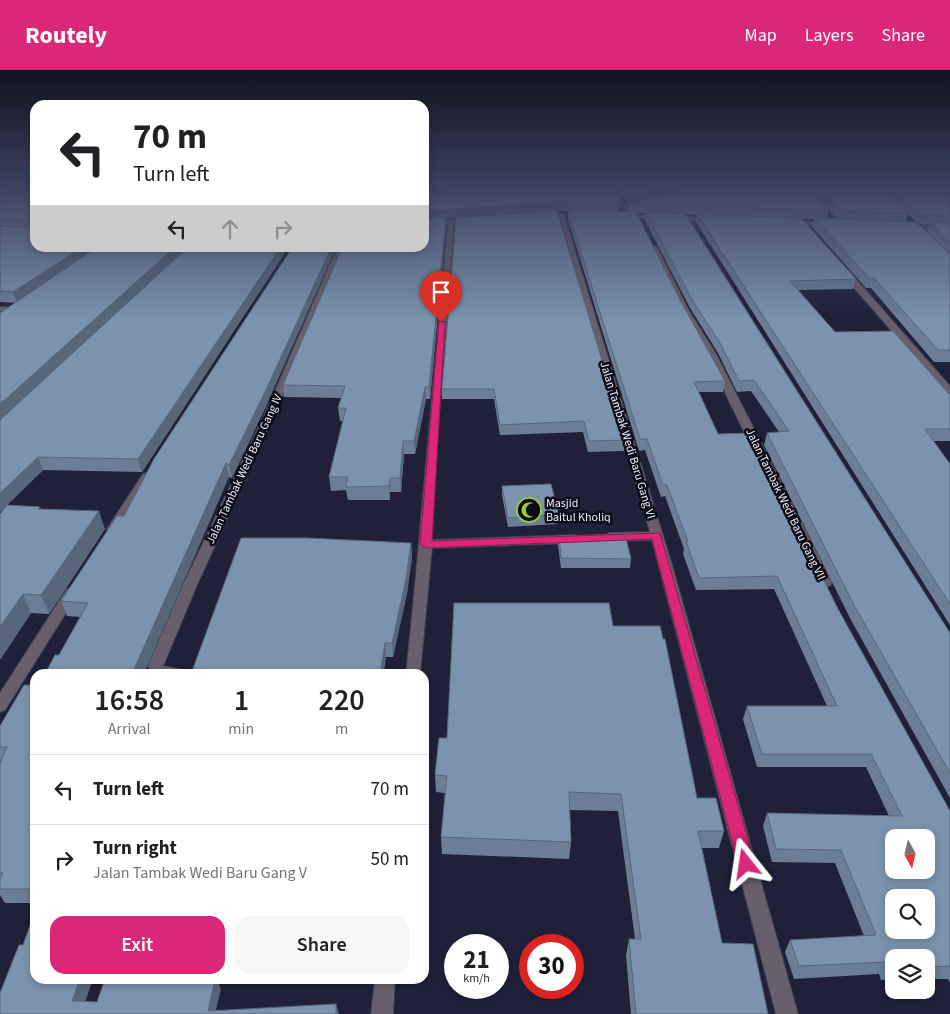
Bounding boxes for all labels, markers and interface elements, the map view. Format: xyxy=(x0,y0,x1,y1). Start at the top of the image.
text: Routely xyxy=(25,18,107,53)
text: Map xyxy=(745,23,777,48)
text: Layers xyxy=(805,23,854,48)
text: Share xyxy=(882,23,925,48)
text: 70 m xyxy=(133,112,207,162)
icon: left xyxy=(50,120,115,185)
text: Turn left xyxy=(133,158,209,190)
icon: left xyxy=(163,215,191,243)
icon: ahead xyxy=(216,215,244,243)
icon: right xyxy=(269,215,297,243)
pin xyxy=(420,271,462,322)
icon: arrive xyxy=(427,278,455,306)
street label: Jalan Tambak Wedi Baru Gang VI xyxy=(595,359,660,521)
street label: Jalan Tambak Wedi Baru Gang IV xyxy=(202,391,287,547)
street label: Jalan Tambak Wedi Baru Gang VII xyxy=(741,426,830,583)
place label: Masjid Baitul Kholiq xyxy=(546,495,611,526)
mosque icon: Masjid Baitul Kholiq xyxy=(516,497,542,523)
text: 16:58 xyxy=(94,679,164,722)
text: 1 xyxy=(234,679,249,722)
text: 220 xyxy=(319,679,365,722)
text: Arrival xyxy=(108,718,151,740)
text: min xyxy=(228,718,254,740)
text: m xyxy=(335,718,348,740)
icon: left xyxy=(50,776,78,804)
text: Turn left xyxy=(93,776,164,803)
text: 70 m xyxy=(371,776,409,803)
north arrow xyxy=(885,829,935,879)
map controls xyxy=(885,829,935,999)
text: Turn right xyxy=(93,835,177,862)
position arrow xyxy=(719,837,771,889)
icon: right xyxy=(50,846,78,874)
text: 50 m xyxy=(371,846,409,873)
text: Jalan Tambak Wedi Baru Gang V xyxy=(93,862,307,884)
button: search xyxy=(885,889,935,939)
button: Exit xyxy=(50,916,225,974)
button: Share xyxy=(235,916,409,974)
speed limit sign: 30 xyxy=(519,934,584,999)
text: 21 xyxy=(463,942,490,978)
button: layers xyxy=(885,949,935,999)
text: km/h xyxy=(463,970,490,987)

